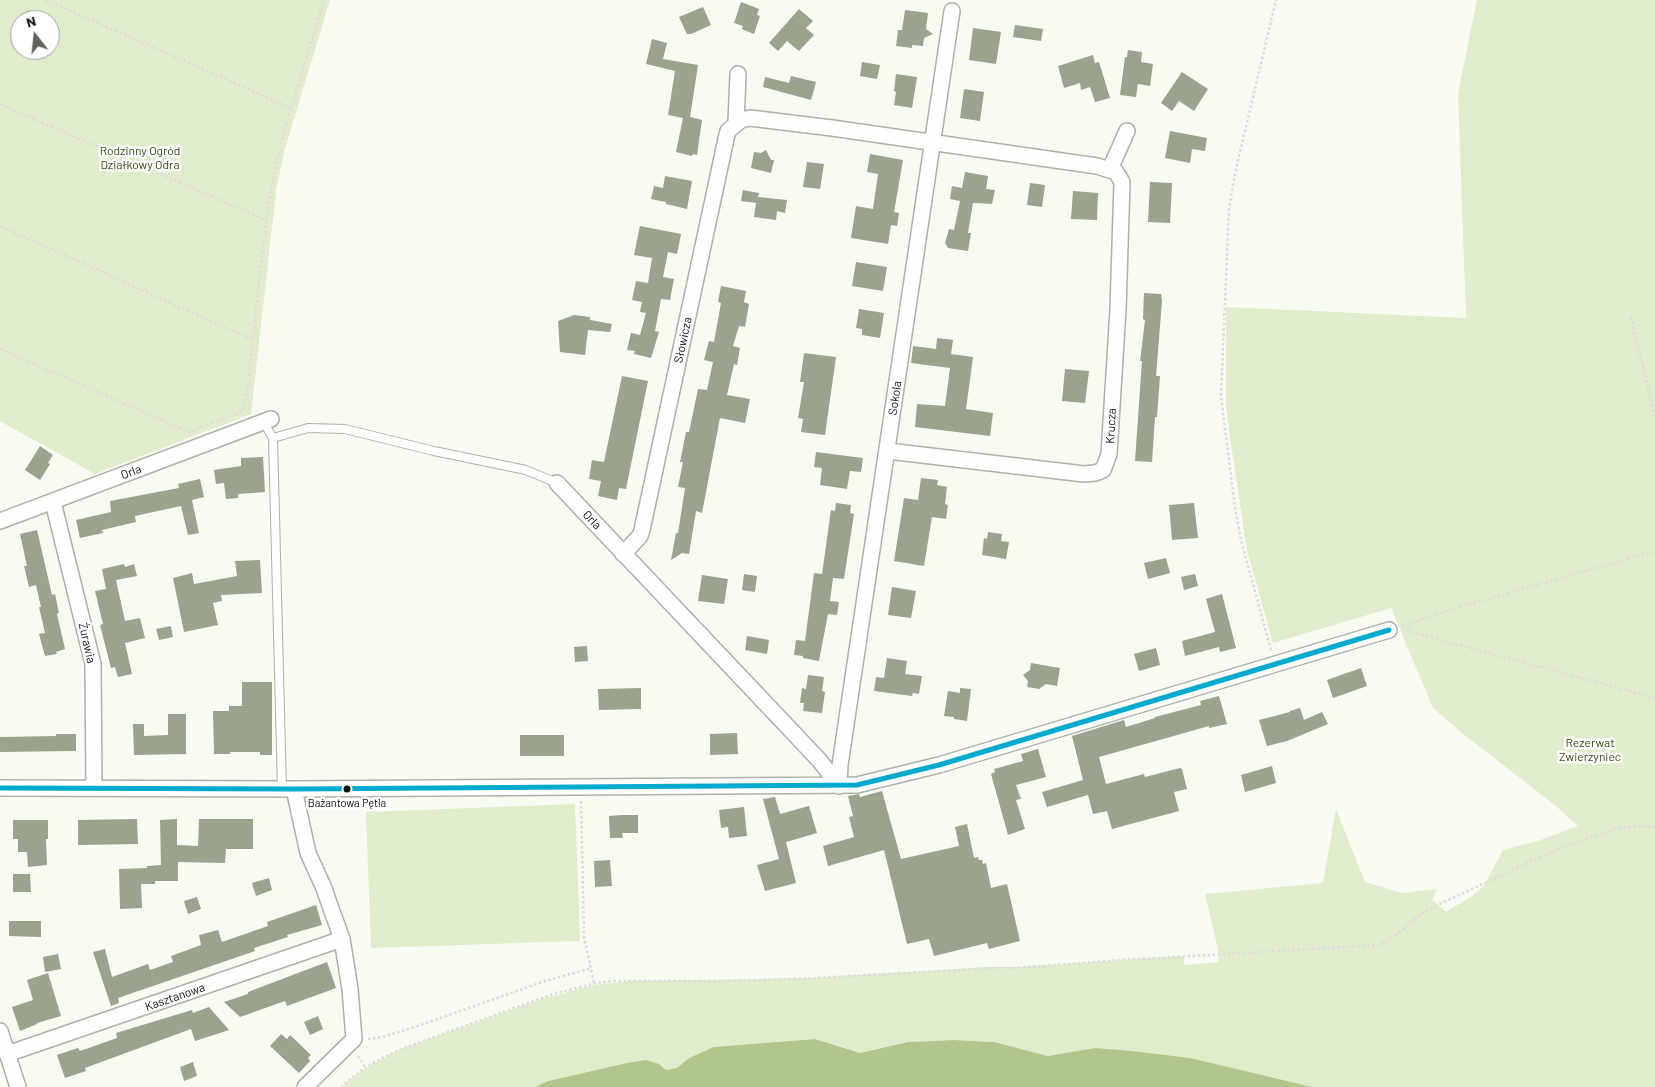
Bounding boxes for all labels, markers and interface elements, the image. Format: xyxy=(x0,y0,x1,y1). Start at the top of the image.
north arrow xyxy=(10,10,60,60)
text: N xyxy=(24,12,38,31)
park label: Rodzinny Ogród Działkowy Odra xyxy=(100,144,180,172)
street label: Słowicza xyxy=(671,316,695,364)
street label: Sokola xyxy=(885,380,905,416)
street label: Krucza xyxy=(1103,408,1119,444)
street label: Orla xyxy=(119,462,143,482)
street label: Orla xyxy=(580,508,604,532)
street label: Żurawia xyxy=(75,621,99,665)
park label: Rezerwat Zwierzyniec xyxy=(1559,736,1621,764)
marker: Bażantowa Pętla xyxy=(342,784,352,794)
place label: Bażantowa Pętla xyxy=(308,796,386,810)
street label: Kasztanowa xyxy=(143,980,207,1014)

